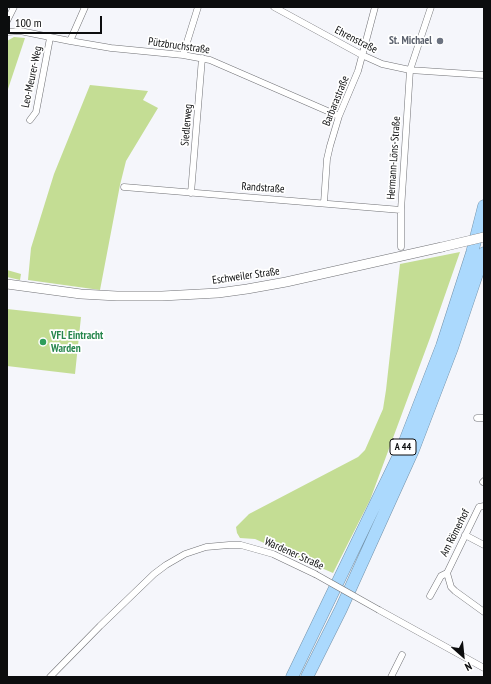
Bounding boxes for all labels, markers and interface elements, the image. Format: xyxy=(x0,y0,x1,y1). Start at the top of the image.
scale bar xyxy=(10,8,104,34)
text: 100 m xyxy=(15,15,42,30)
street label: Ehrenstraße xyxy=(333,24,379,56)
place label: St. Michael xyxy=(389,34,432,48)
street label: Pützbruchstraße xyxy=(147,35,211,57)
marker: St. Michael xyxy=(435,36,445,46)
street label: Leo-Meurer-Weg xyxy=(19,45,45,109)
street label: Barbarastraße xyxy=(320,74,352,128)
street label: Siedlerweg xyxy=(179,103,195,147)
street label: Hermann-Löns-Straße xyxy=(385,116,403,200)
street label: Randstraße xyxy=(241,180,285,196)
street label: Eschweiler Straße xyxy=(211,265,281,287)
place label: VFL Eintracht Warden xyxy=(51,329,103,355)
marker: VFL Eintracht Warden xyxy=(38,337,48,347)
road number: A 44 xyxy=(390,439,416,455)
street label: Am Römerhof xyxy=(437,507,473,559)
street label: Wardener Straße xyxy=(262,535,326,573)
north arrow xyxy=(443,636,483,676)
text: N xyxy=(463,659,474,674)

